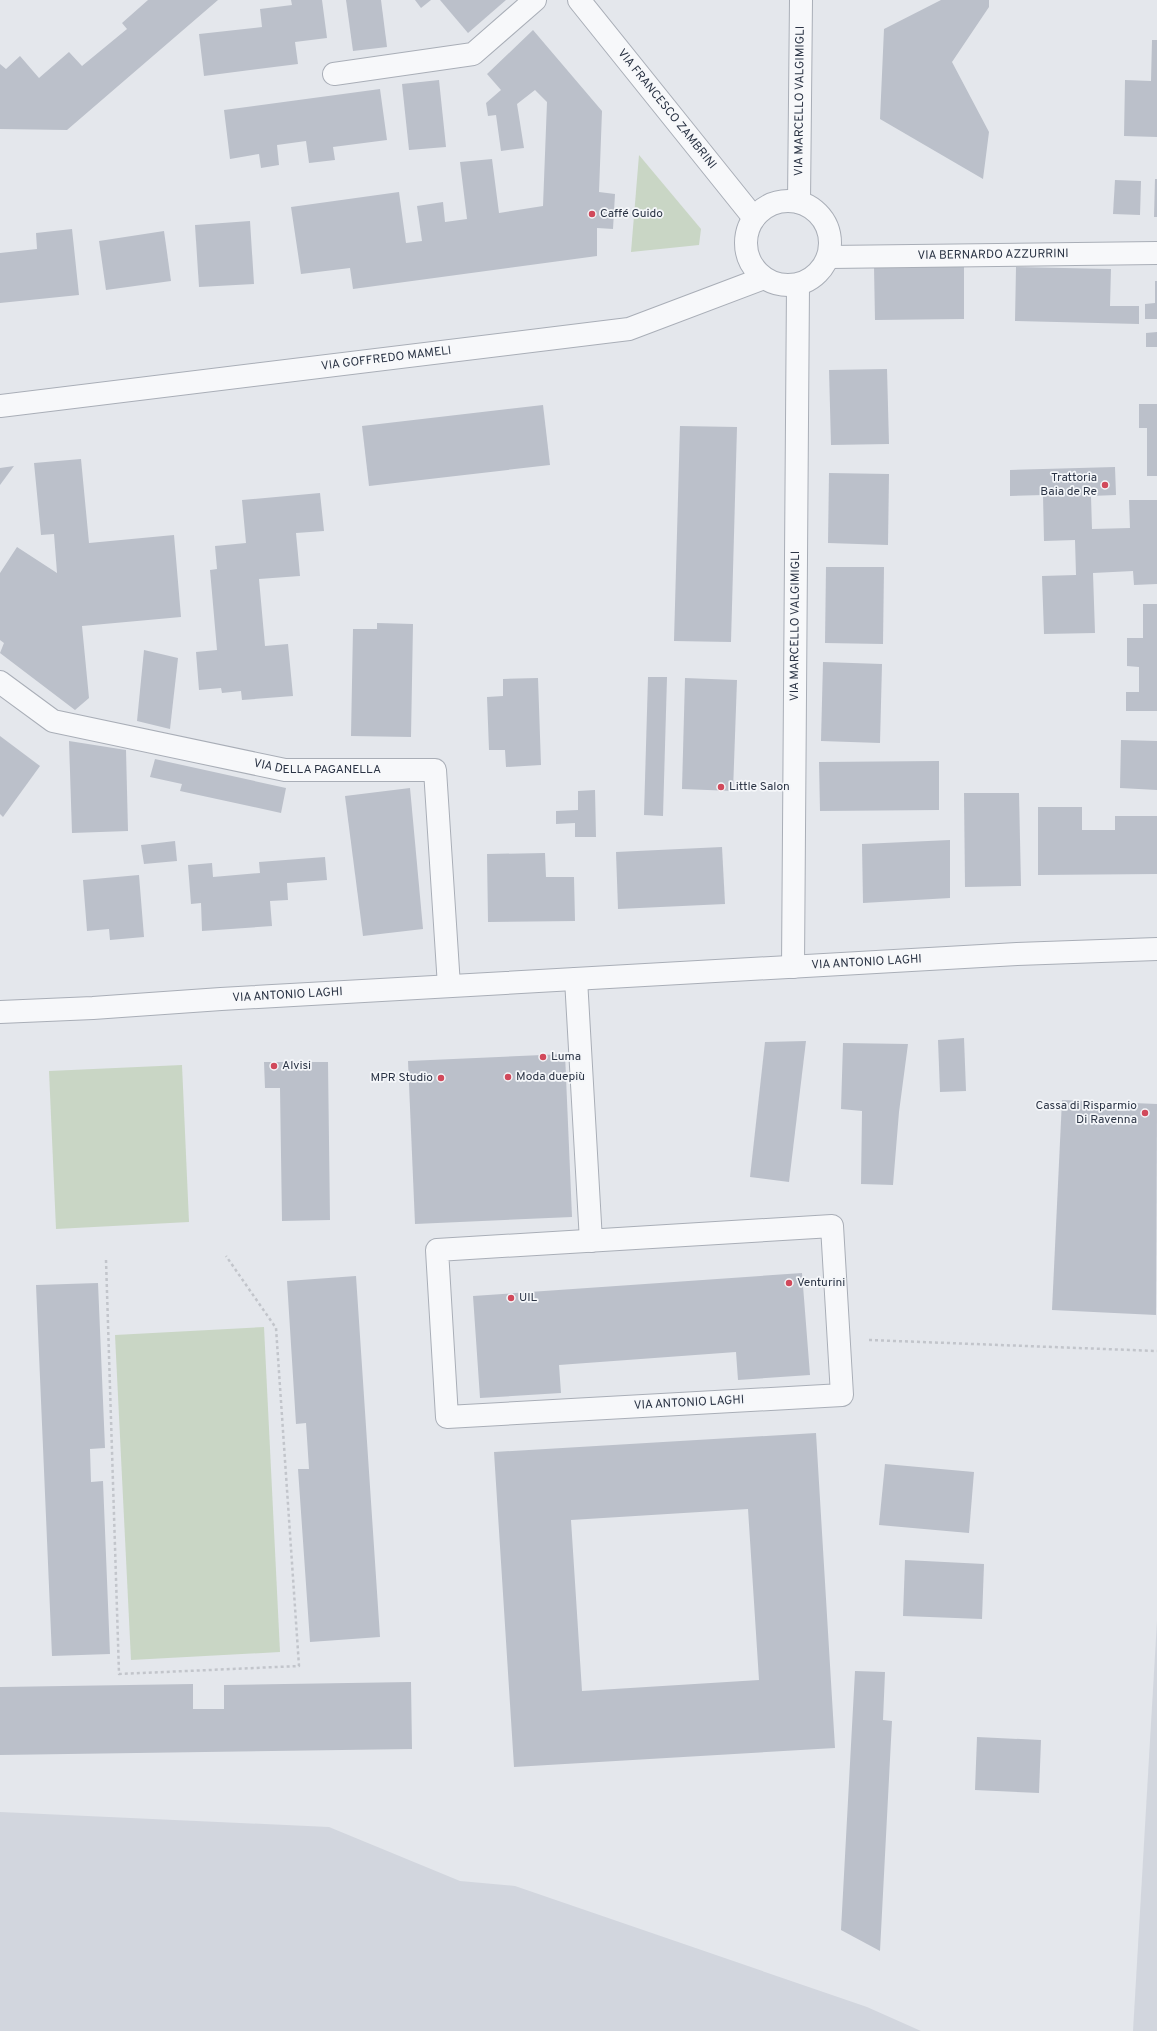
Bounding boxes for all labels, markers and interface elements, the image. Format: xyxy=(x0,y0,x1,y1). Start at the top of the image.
street label: VIA MARCELLO VALGIMIGLI xyxy=(791,26,809,176)
street label: VIA FRANCESCO ZAMBRINI xyxy=(614,46,720,173)
place label: Caffé Guido xyxy=(600,206,663,222)
marker: Caffé Guido xyxy=(587,209,597,219)
street label: VIA BERNARDO AZZURRINI xyxy=(917,246,1069,264)
street label: VIA GOFFREDO MAMELI xyxy=(320,343,452,375)
place label: Trattoria Baia de Re xyxy=(1040,470,1097,500)
marker: Trattoria Baia de Re xyxy=(1100,480,1110,490)
street label: VIA MARCELLO VALGIMIGLI xyxy=(787,551,804,701)
street label: VIA DELLA PAGANELLA xyxy=(252,756,381,778)
place label: Little Salon xyxy=(729,779,790,795)
marker: Little Salon xyxy=(716,782,726,792)
street label: VIA ANTONIO LAGHI xyxy=(811,951,922,974)
street label: VIA ANTONIO LAGHI xyxy=(232,984,343,1006)
place label: Luma xyxy=(551,1049,581,1065)
marker: Luma xyxy=(538,1052,548,1062)
place label: Alvisi xyxy=(282,1058,311,1074)
marker: Alvisi xyxy=(269,1061,279,1071)
place label: Moda duepiù xyxy=(516,1069,585,1085)
place label: MPR Studio xyxy=(371,1070,433,1086)
marker: Moda duepiù xyxy=(503,1072,513,1082)
marker: MPR Studio xyxy=(436,1073,446,1083)
place label: Cassa di Risparmio Di Ravenna xyxy=(1035,1098,1137,1128)
marker: Cassa di Risparmio Di Ravenna xyxy=(1140,1108,1150,1118)
place label: Venturini xyxy=(797,1275,845,1291)
marker: Venturini xyxy=(784,1278,794,1288)
place label: UIL xyxy=(519,1290,538,1306)
marker: UIL xyxy=(506,1293,516,1303)
street label: VIA ANTONIO LAGHI xyxy=(633,1392,745,1414)

